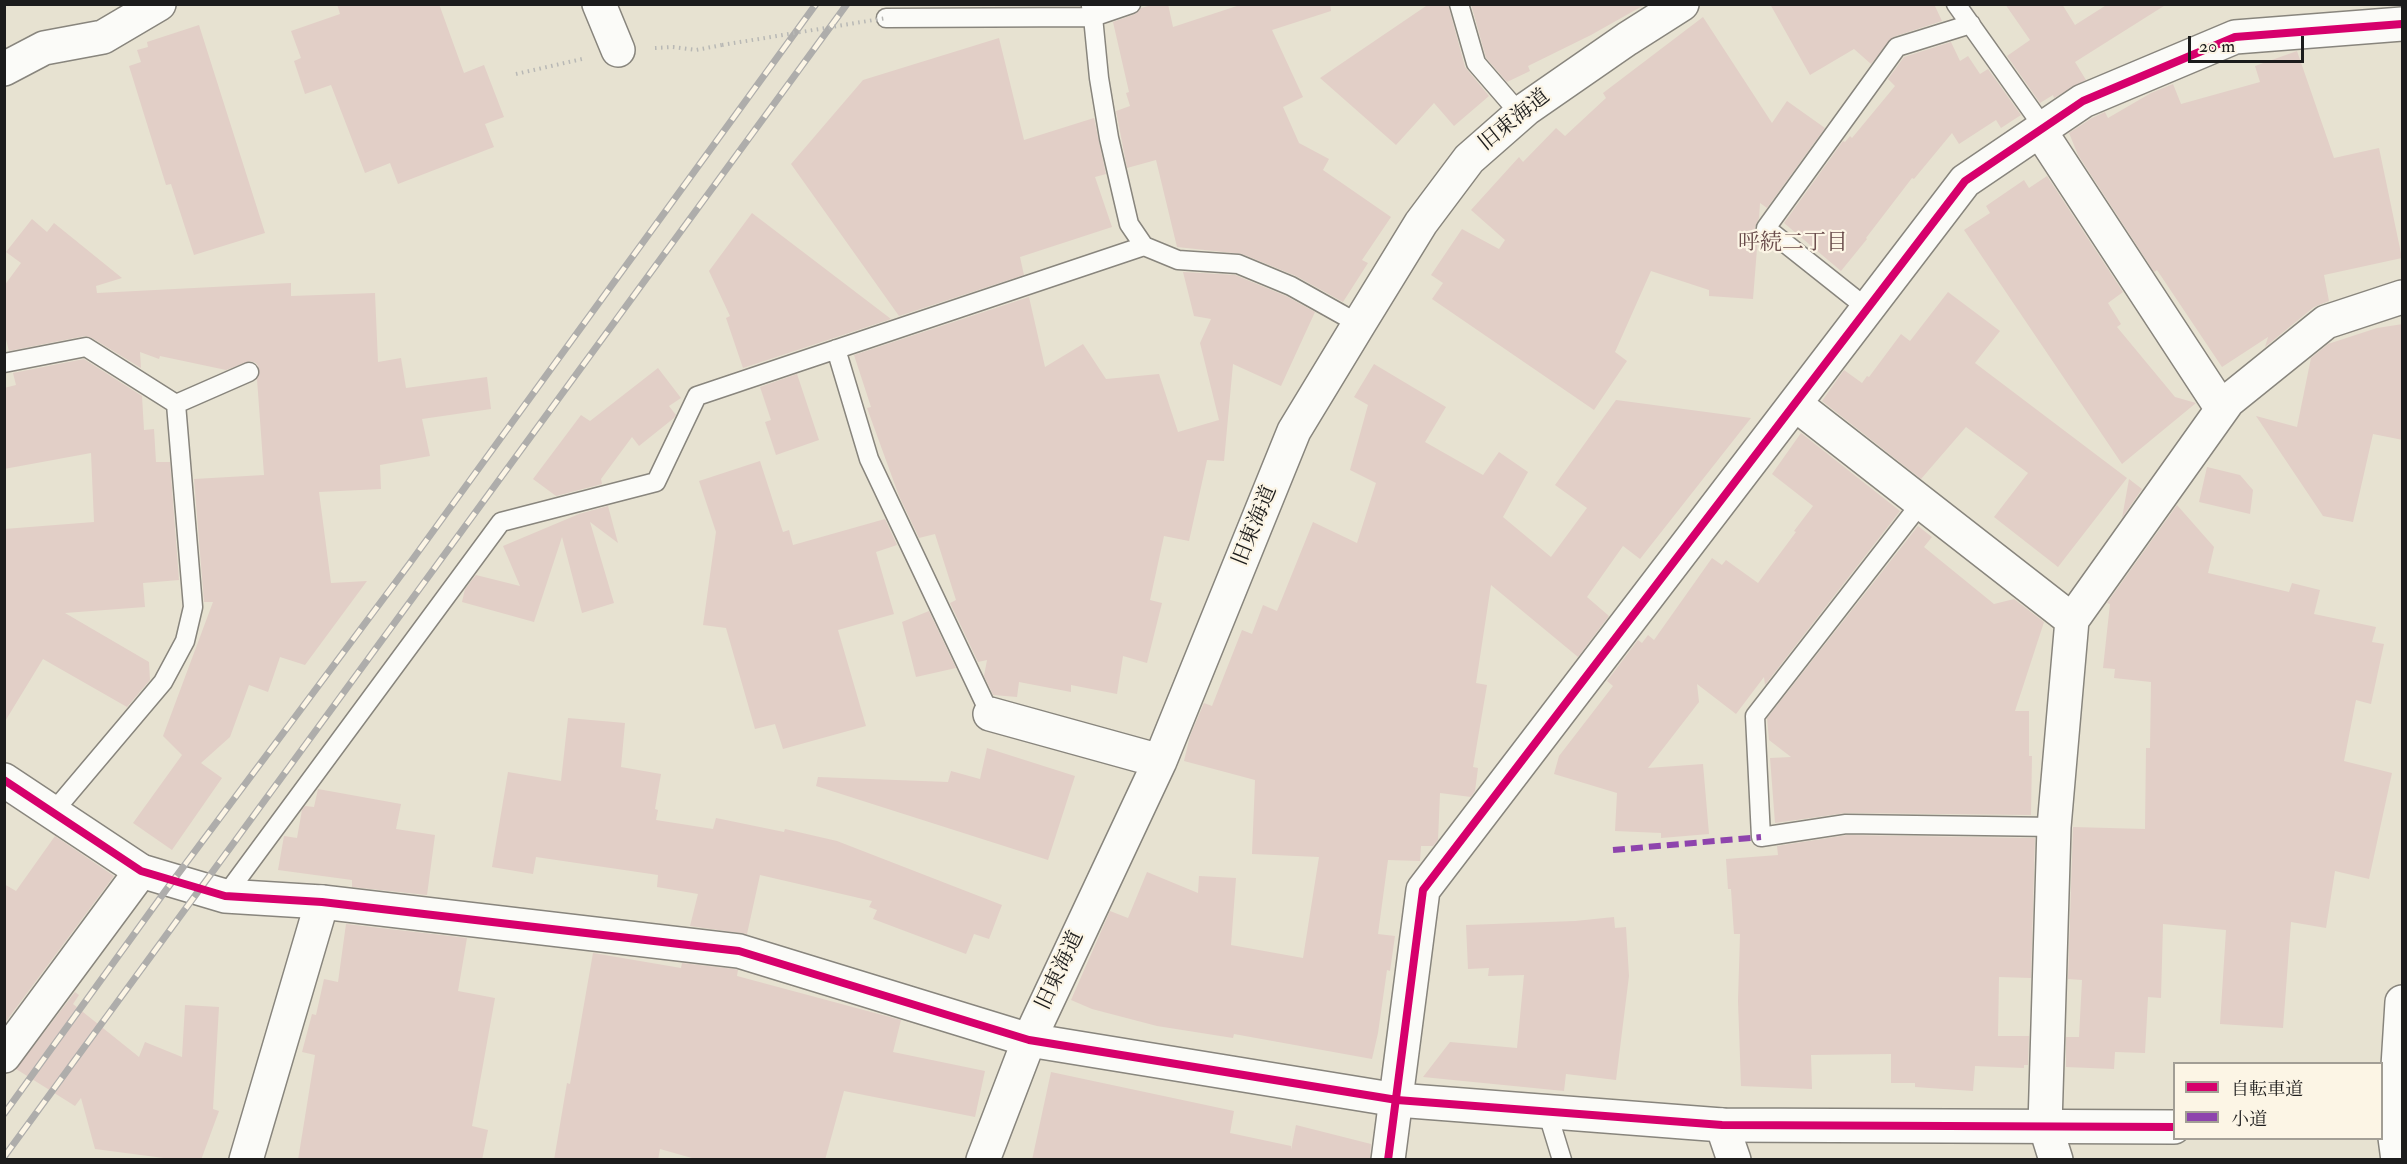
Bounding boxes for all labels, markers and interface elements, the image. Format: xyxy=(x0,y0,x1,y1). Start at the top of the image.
scale bar xyxy=(2191,24,2306,62)
text: 20 m xyxy=(2199,35,2235,58)
street label: 旧東海道 xyxy=(1474,85,1556,157)
district label: 呼続二丁目 xyxy=(1738,231,1848,257)
street label: 旧東海道 xyxy=(1229,482,1283,570)
street label: 旧東海道 xyxy=(1032,928,1090,1014)
legend xyxy=(2173,1062,2383,1140)
text: 自転車道 xyxy=(2231,1078,2303,1101)
text: 小道 xyxy=(2231,1108,2267,1131)

